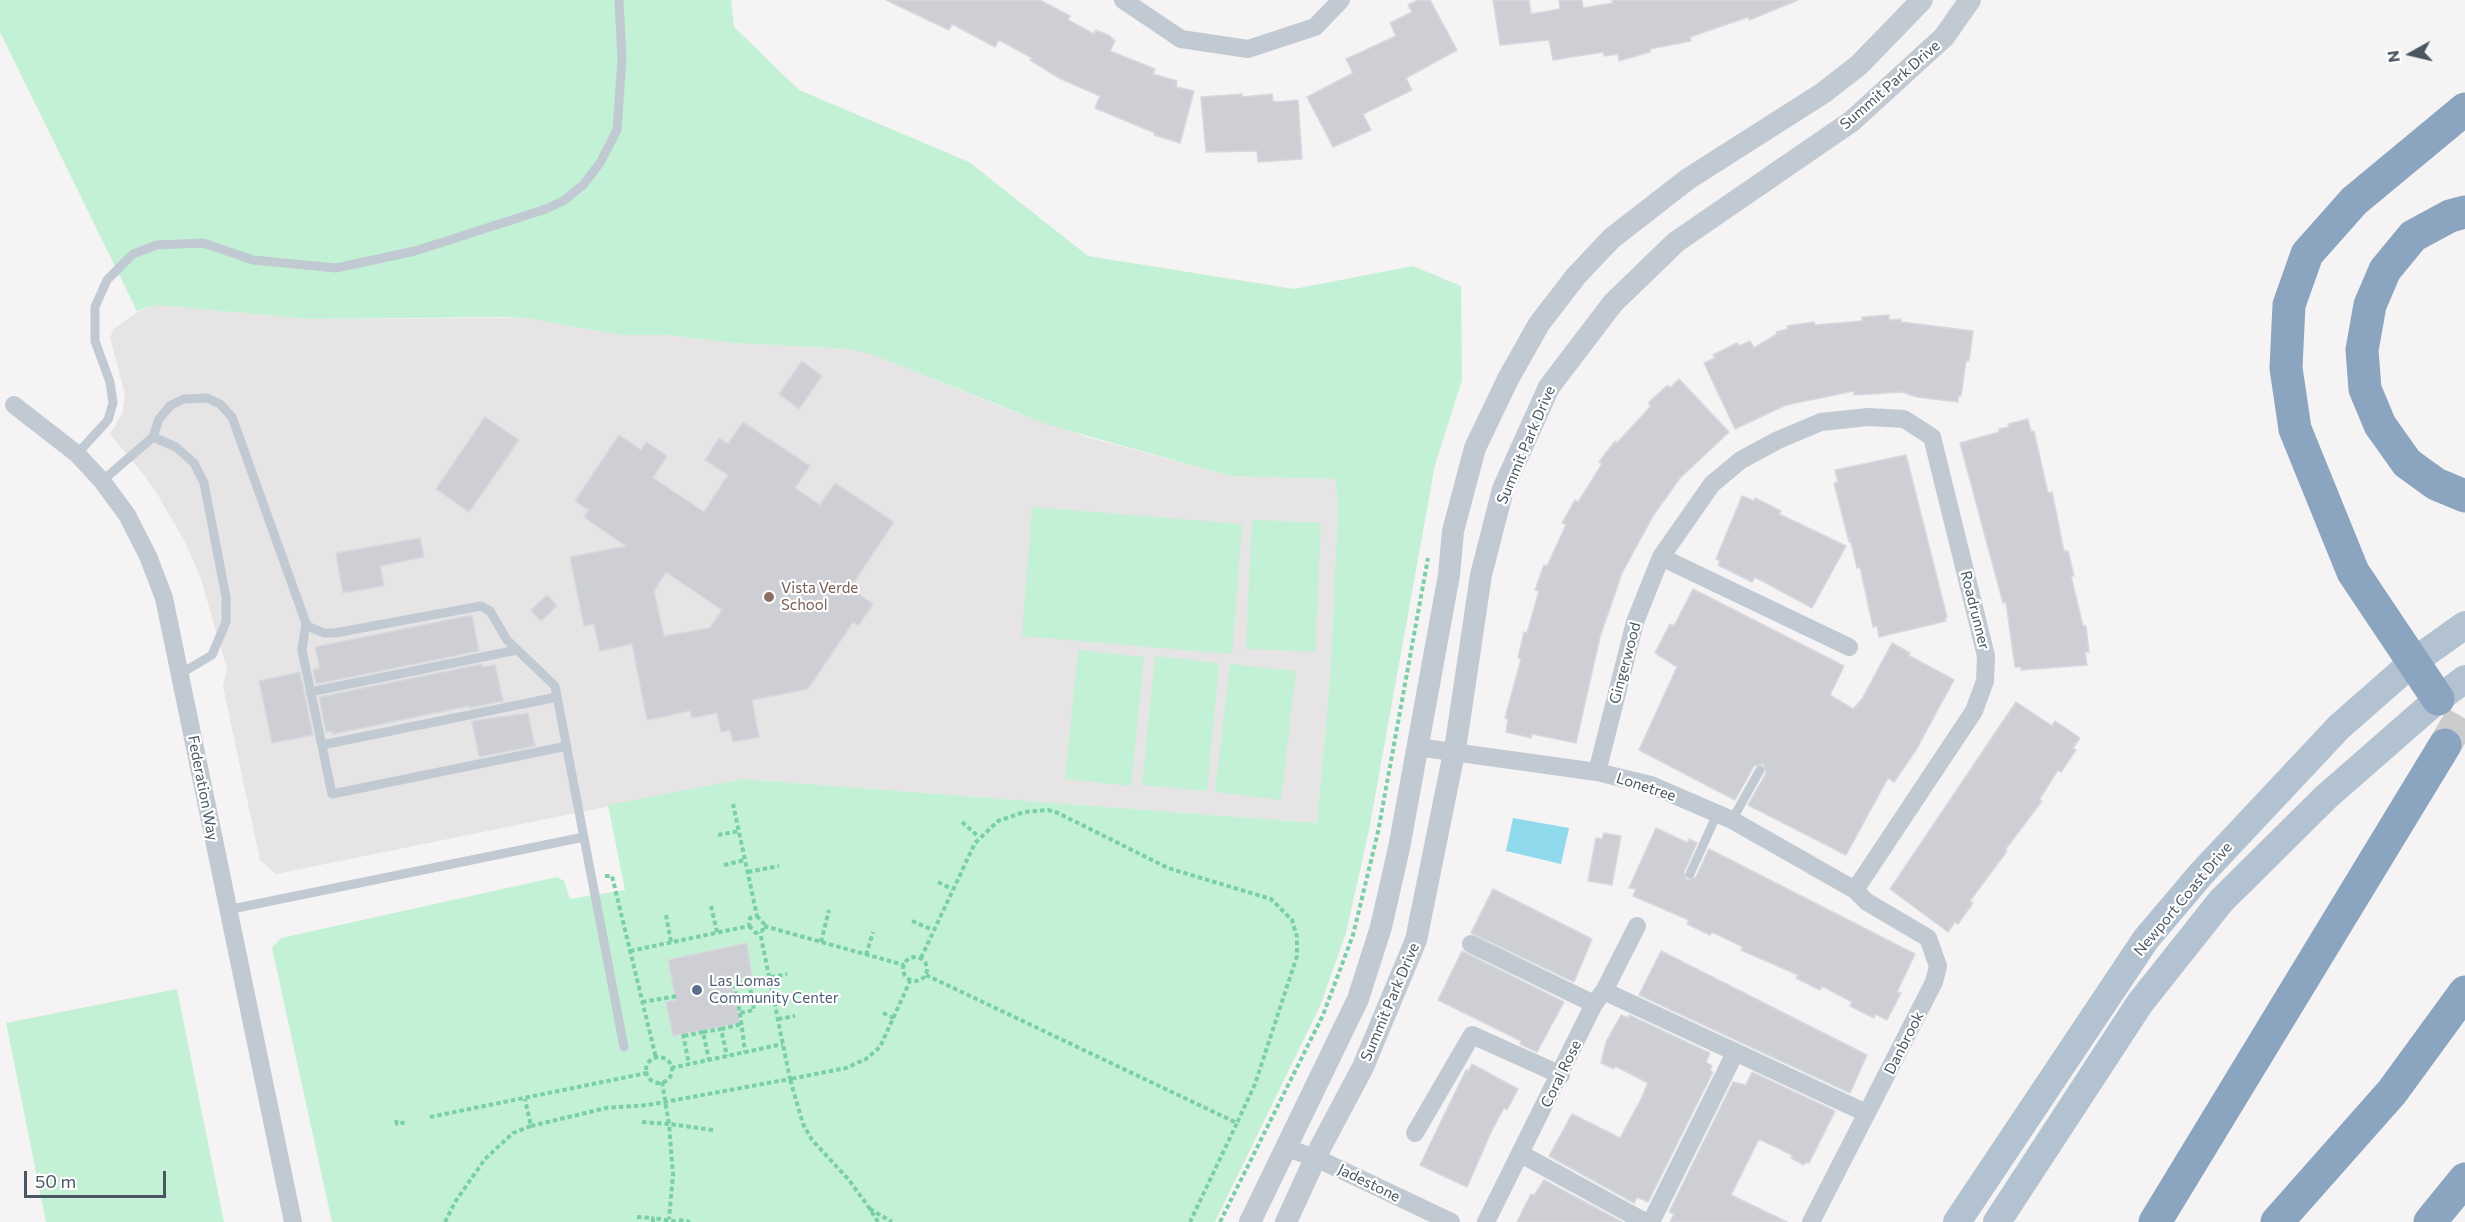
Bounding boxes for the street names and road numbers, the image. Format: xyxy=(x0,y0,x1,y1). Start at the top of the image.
street label: Summit Park Drive xyxy=(1836,37,1944,133)
street label: Summit Park Drive xyxy=(1493,383,1559,507)
street label: Roadrunner xyxy=(1957,569,1993,651)
street label: Gingerwood xyxy=(1605,620,1645,706)
street label: Federation Way xyxy=(184,734,222,842)
street label: Lonetree xyxy=(1614,769,1678,805)
street label: Newport Coast Drive xyxy=(2130,838,2236,960)
street label: Summit Park Drive xyxy=(1357,940,1423,1064)
street label: Danbrook xyxy=(1881,1009,1927,1077)
street label: Coral Rose xyxy=(1537,1037,1585,1111)
street label: Jadestone xyxy=(1335,1160,1403,1206)

